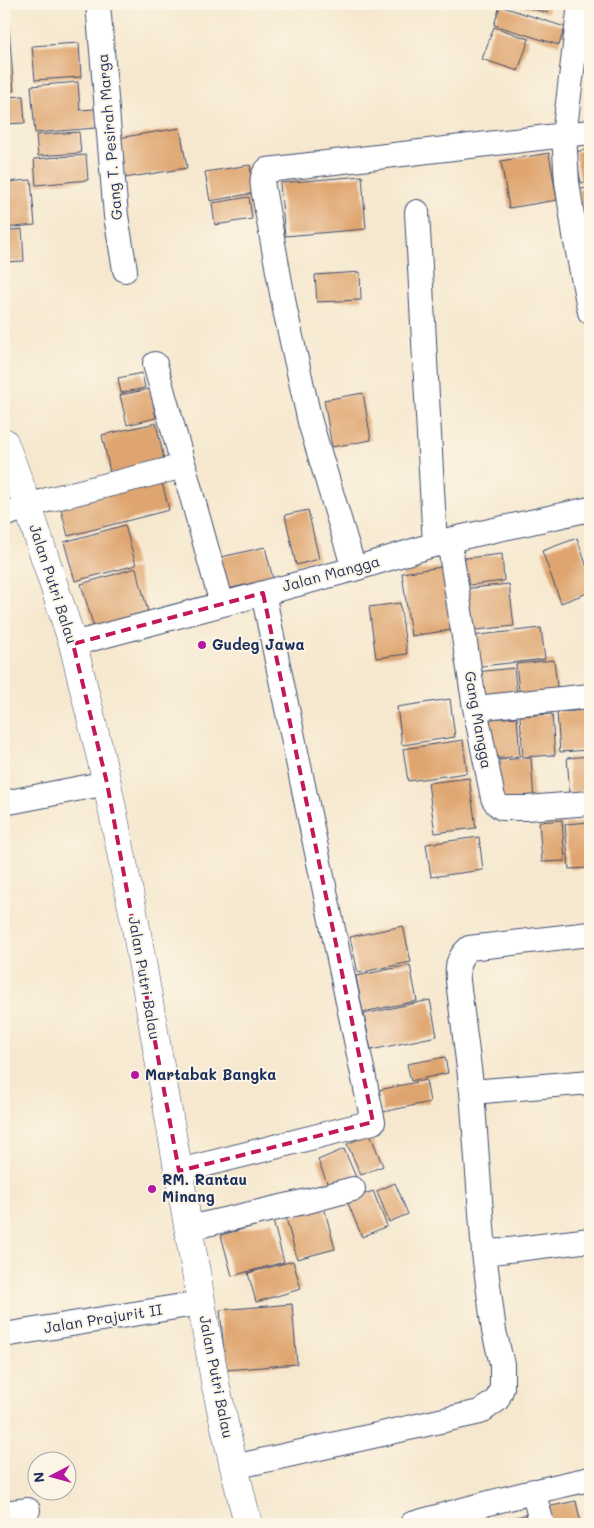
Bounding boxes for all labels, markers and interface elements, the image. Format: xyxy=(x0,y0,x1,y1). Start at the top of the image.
street label: Gang T. Pesirah Marga xyxy=(92,53,126,221)
street label: Jalan Putri Balau xyxy=(25,521,83,646)
street label: Jalan Mangga xyxy=(280,550,382,596)
place label: Gudeg Jawa xyxy=(212,634,305,654)
marker: Gudeg Jawa xyxy=(196,639,208,651)
street label: Gang Mangga xyxy=(461,670,497,770)
street label: Jalan Putri Balau xyxy=(124,915,166,1041)
place label: Martabak Bangka xyxy=(145,1064,276,1084)
marker: Martabak Bangka xyxy=(129,1069,141,1081)
place label: RM. Rantau Minang xyxy=(162,1169,247,1206)
marker: RM. Rantau Minang xyxy=(146,1183,158,1195)
street label: Jalan Prajurit II xyxy=(42,1299,164,1337)
street label: Jalan Putri Balau xyxy=(195,1314,239,1440)
north arrow xyxy=(28,1450,78,1500)
text: N xyxy=(29,1471,49,1484)

